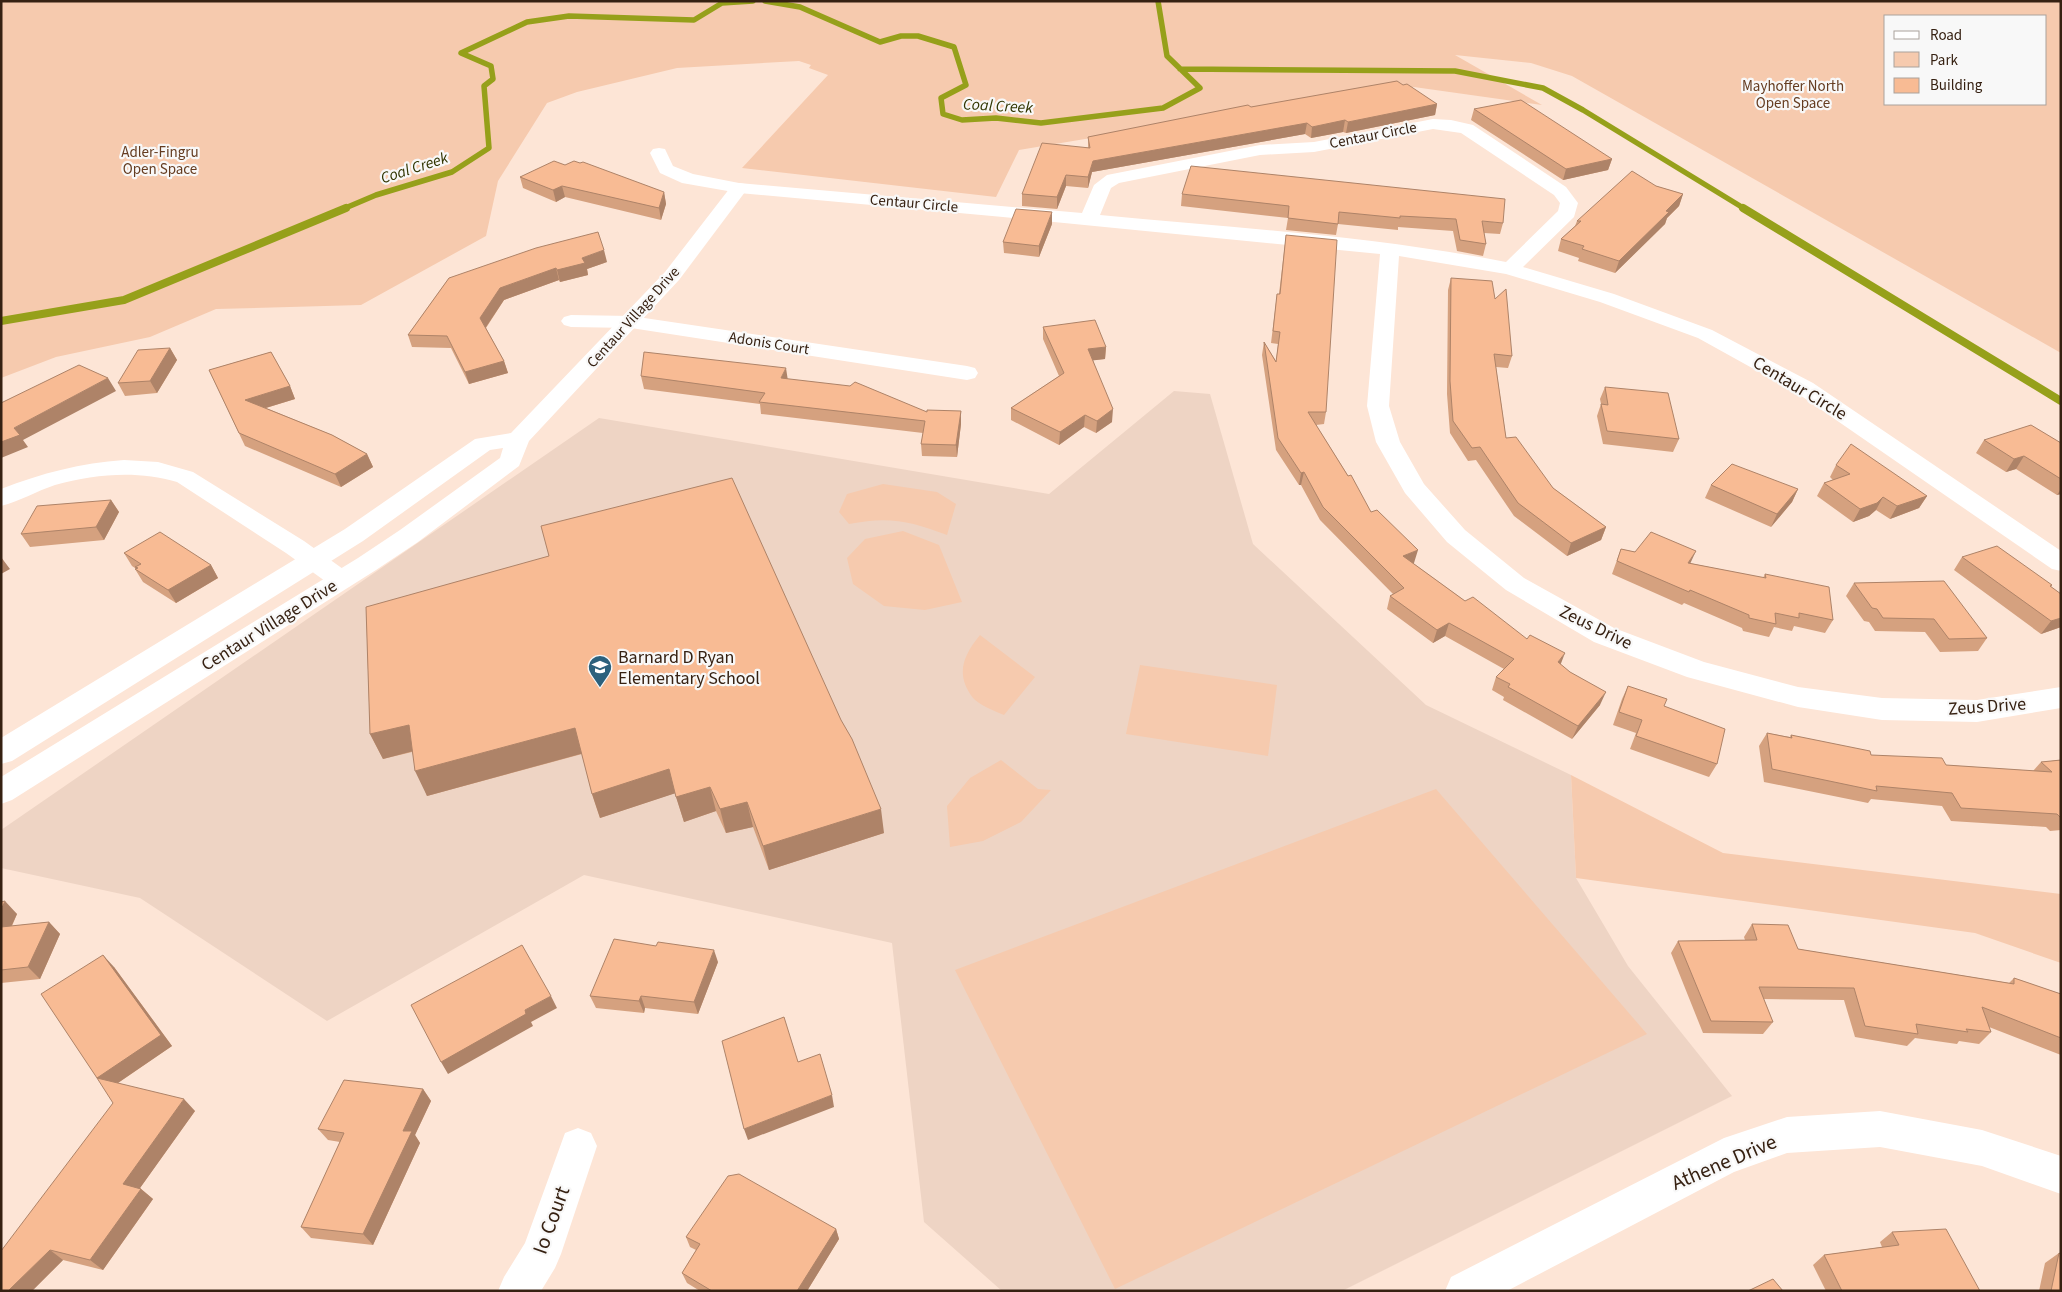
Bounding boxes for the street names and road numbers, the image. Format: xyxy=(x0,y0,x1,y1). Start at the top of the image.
street label: Centaur Circle xyxy=(1328,117,1418,154)
street label: Centaur Circle xyxy=(869,189,959,218)
street label: Centaur Village Drive xyxy=(582,262,685,373)
street label: Adonis Court xyxy=(727,327,811,360)
street label: Centaur Circle xyxy=(1748,350,1852,426)
street label: Centaur Village Drive xyxy=(197,574,342,677)
street label: Zeus Drive xyxy=(1555,599,1636,656)
street label: Zeus Drive xyxy=(1947,691,2027,722)
street label: Athene Drive xyxy=(1667,1126,1781,1198)
street label: Io Court xyxy=(525,1182,577,1258)

